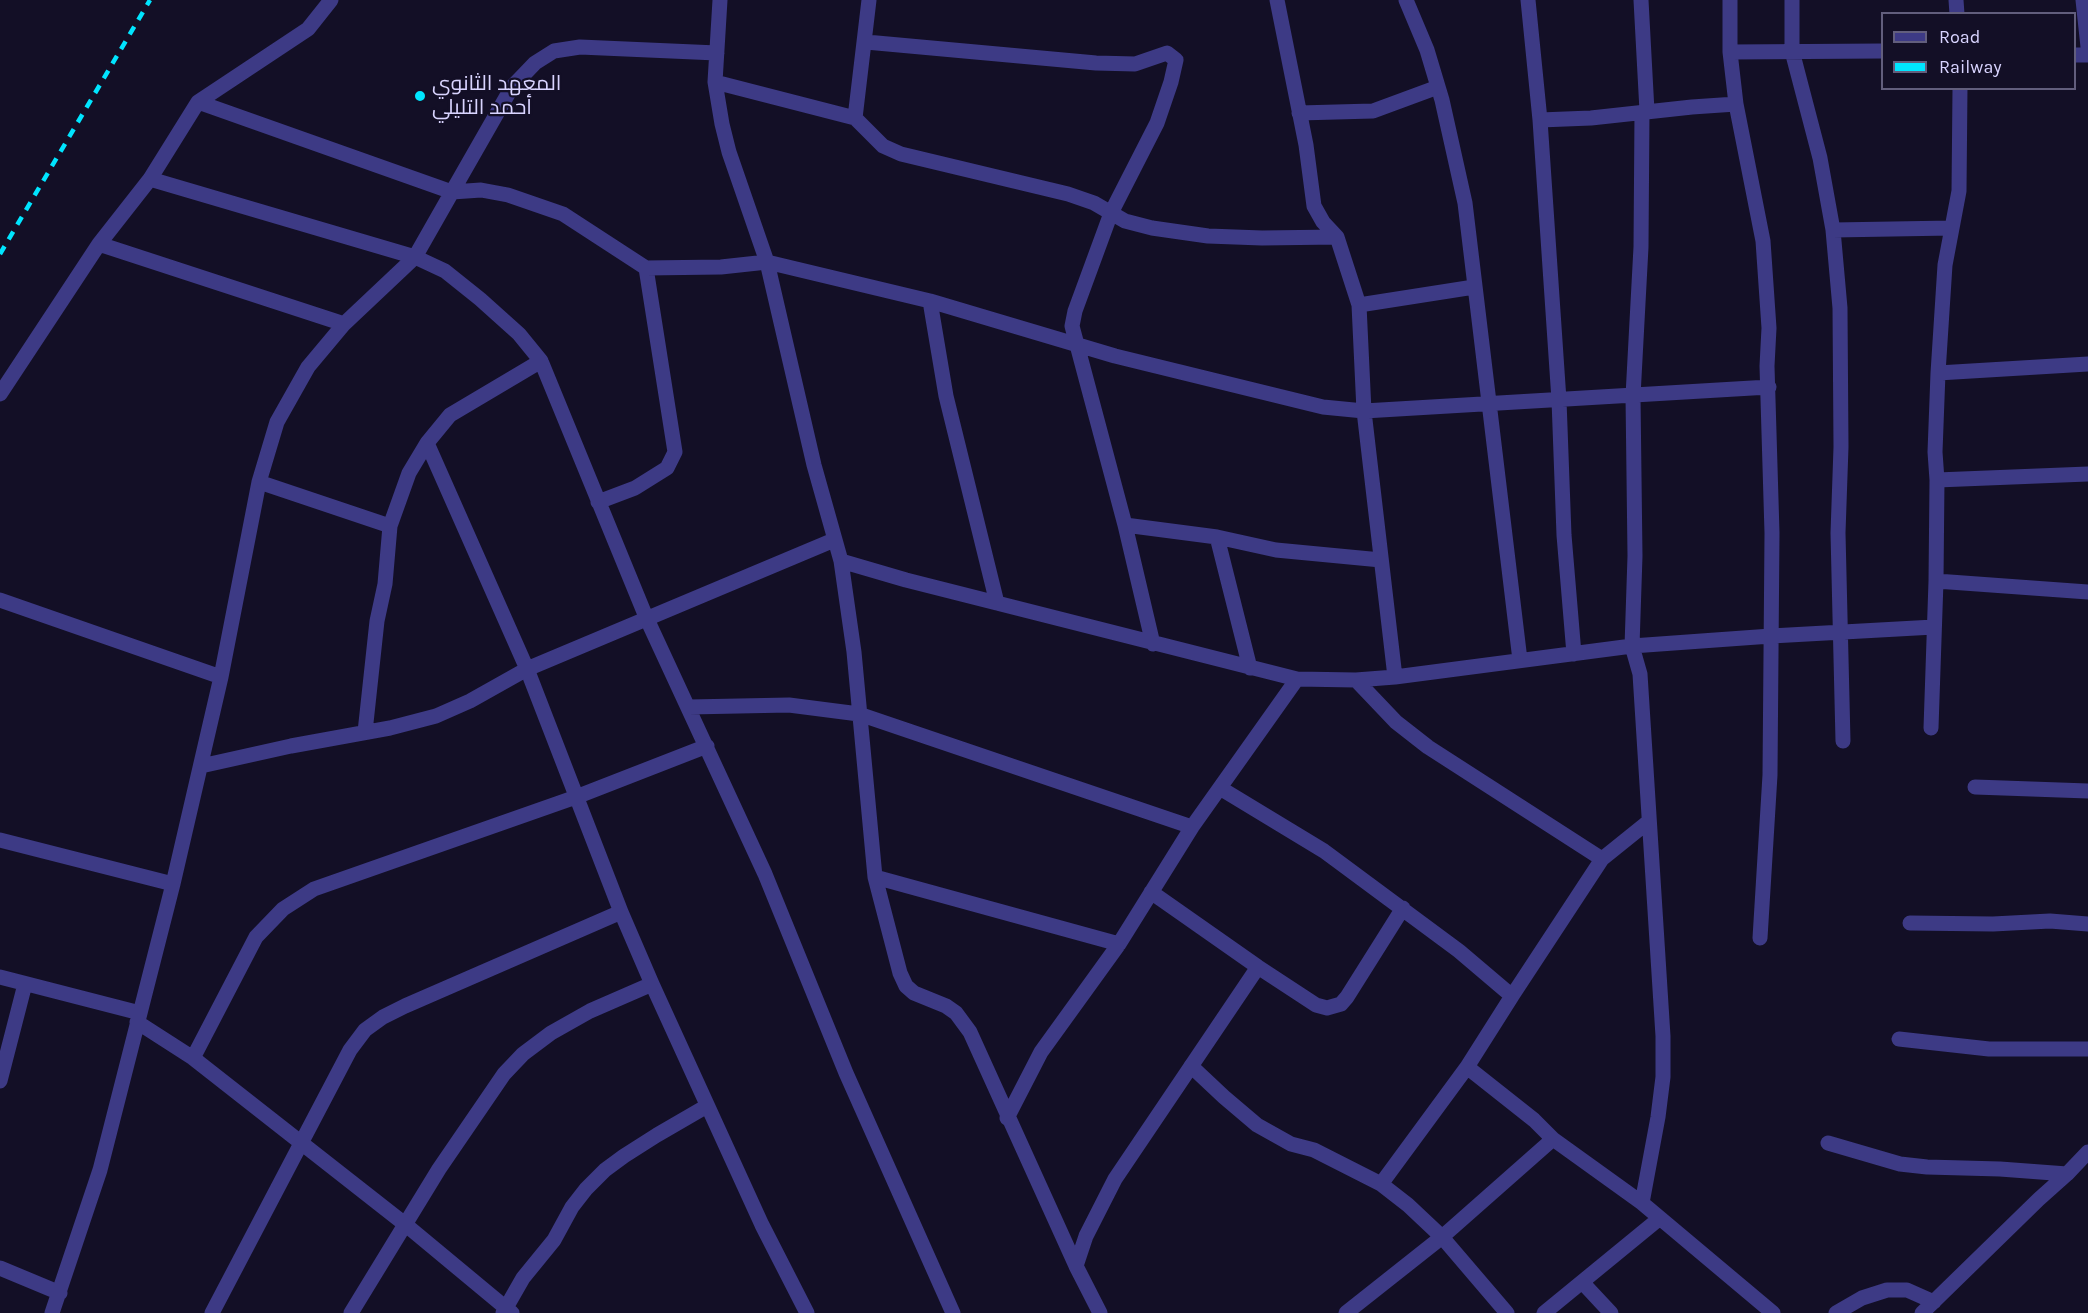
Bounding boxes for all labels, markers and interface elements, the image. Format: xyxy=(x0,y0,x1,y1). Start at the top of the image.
legend xyxy=(1881,12,2076,90)
text: Road xyxy=(1939,26,1980,48)
text: Railway xyxy=(1939,56,2002,78)
place label: المعهد الثانوي أحمد التليلي xyxy=(432,71,561,121)
marker: المعهد الثانوي أحمد التليلي xyxy=(413,89,427,103)

